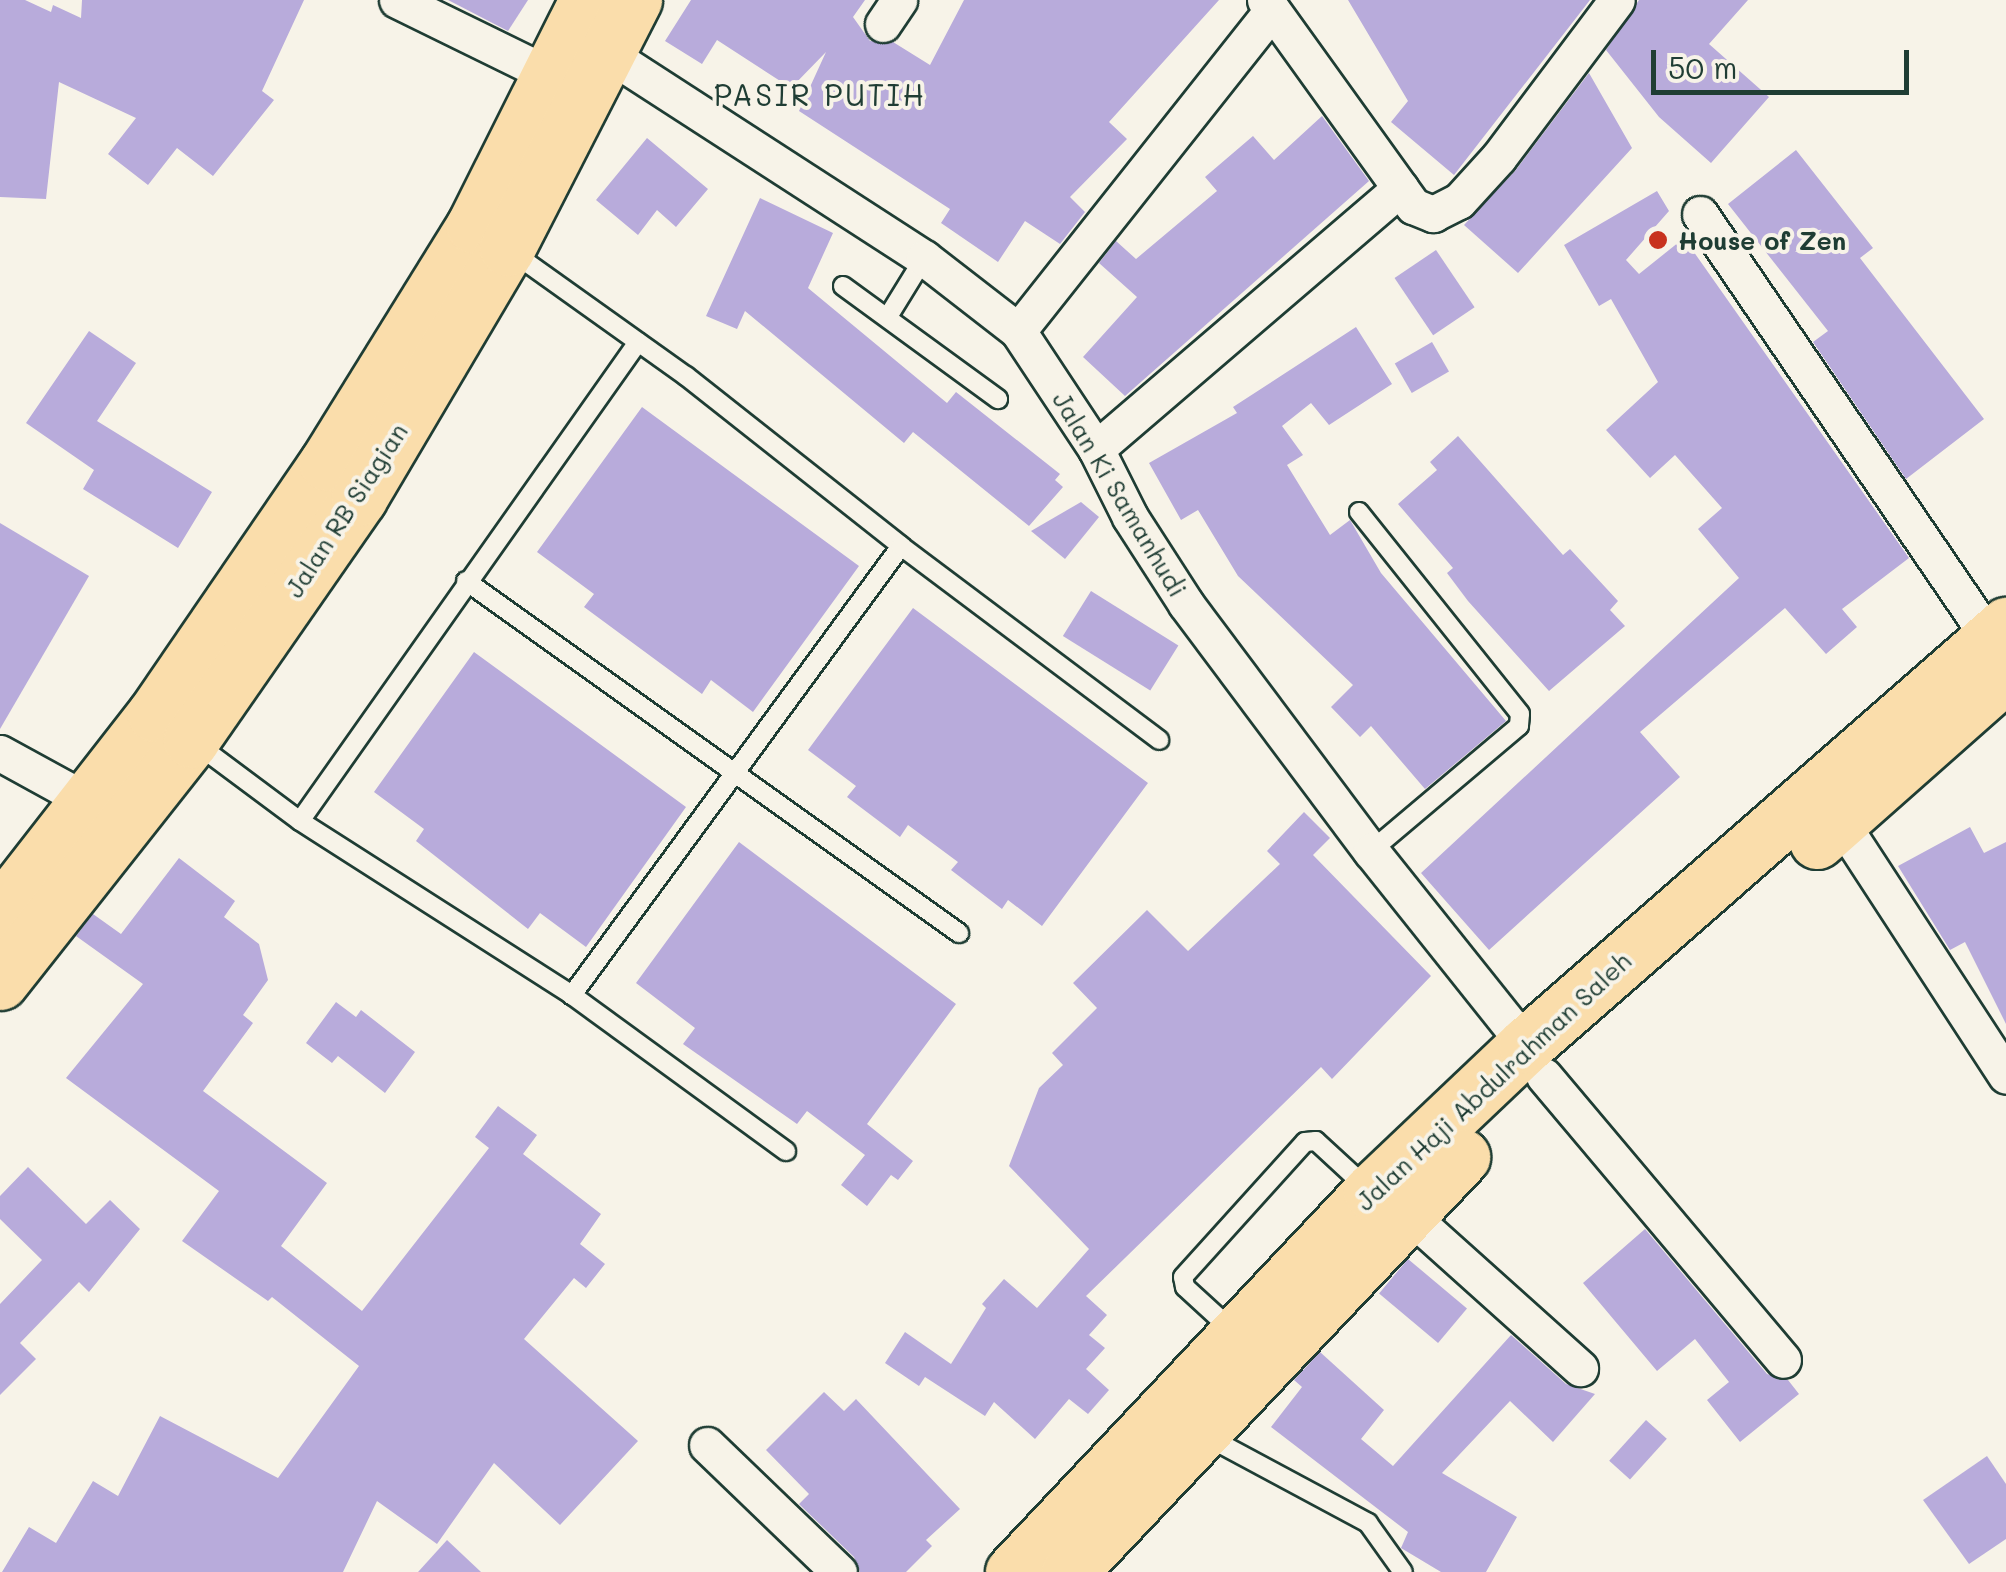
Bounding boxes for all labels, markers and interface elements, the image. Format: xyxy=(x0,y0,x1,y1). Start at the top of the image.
scale bar xyxy=(1656,30,1914,92)
text: 50 m xyxy=(1668,47,1738,87)
district label: PASIR PUTIH xyxy=(714,76,926,112)
place label: House of Zen xyxy=(1678,225,1846,255)
marker: House of Zen xyxy=(1647,229,1669,251)
street label: Jalan Ki Samanhudi xyxy=(1047,386,1193,602)
street label: Jalan RB Siagian xyxy=(279,417,413,603)
street label: Jalan Haji Abdulrahman Saleh xyxy=(1349,946,1637,1216)

